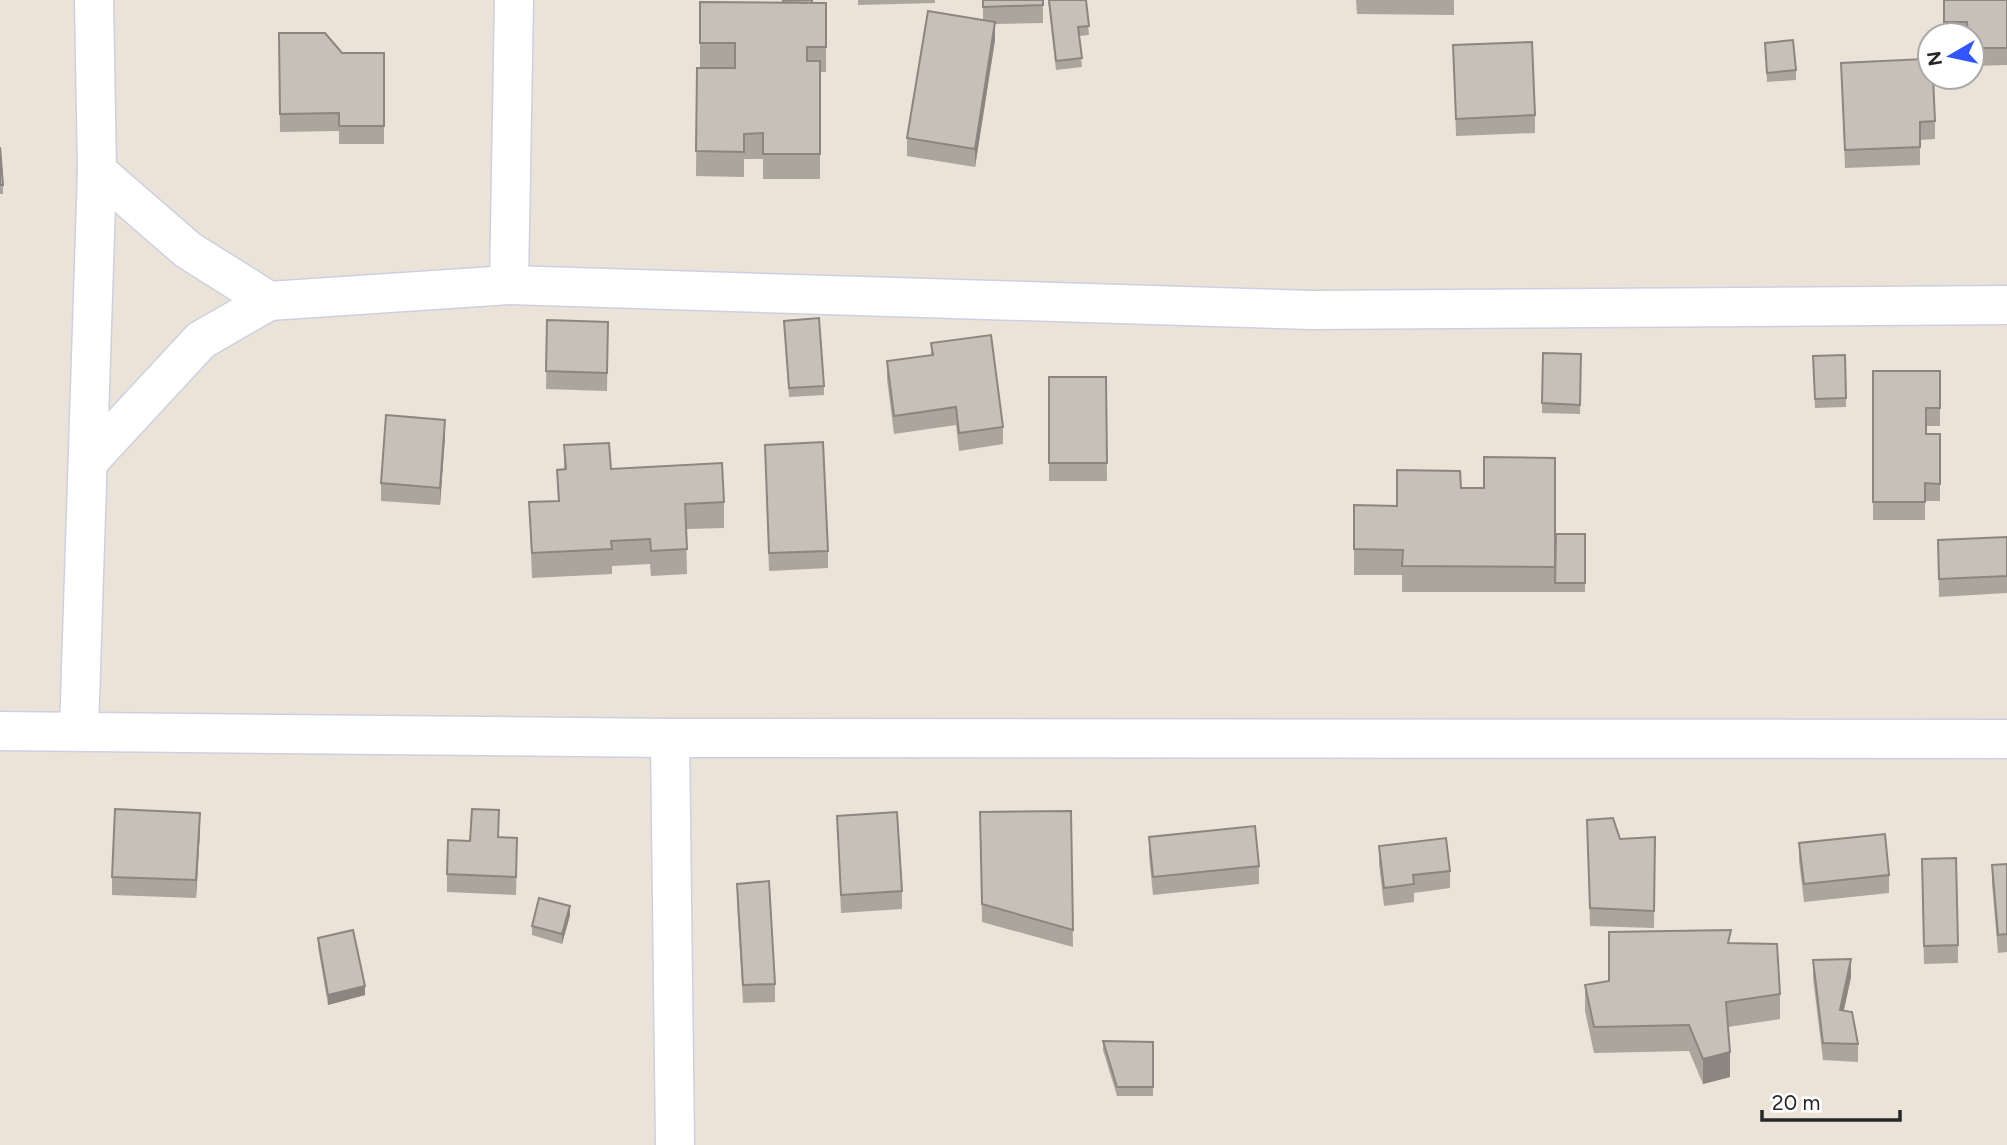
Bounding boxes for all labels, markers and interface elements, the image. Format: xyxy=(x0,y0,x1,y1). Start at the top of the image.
north arrow xyxy=(1916,21,1986,91)
text: N xyxy=(1922,50,1947,68)
scale bar xyxy=(1762,1078,1900,1122)
text: 20 m xyxy=(1772,1090,1820,1115)

